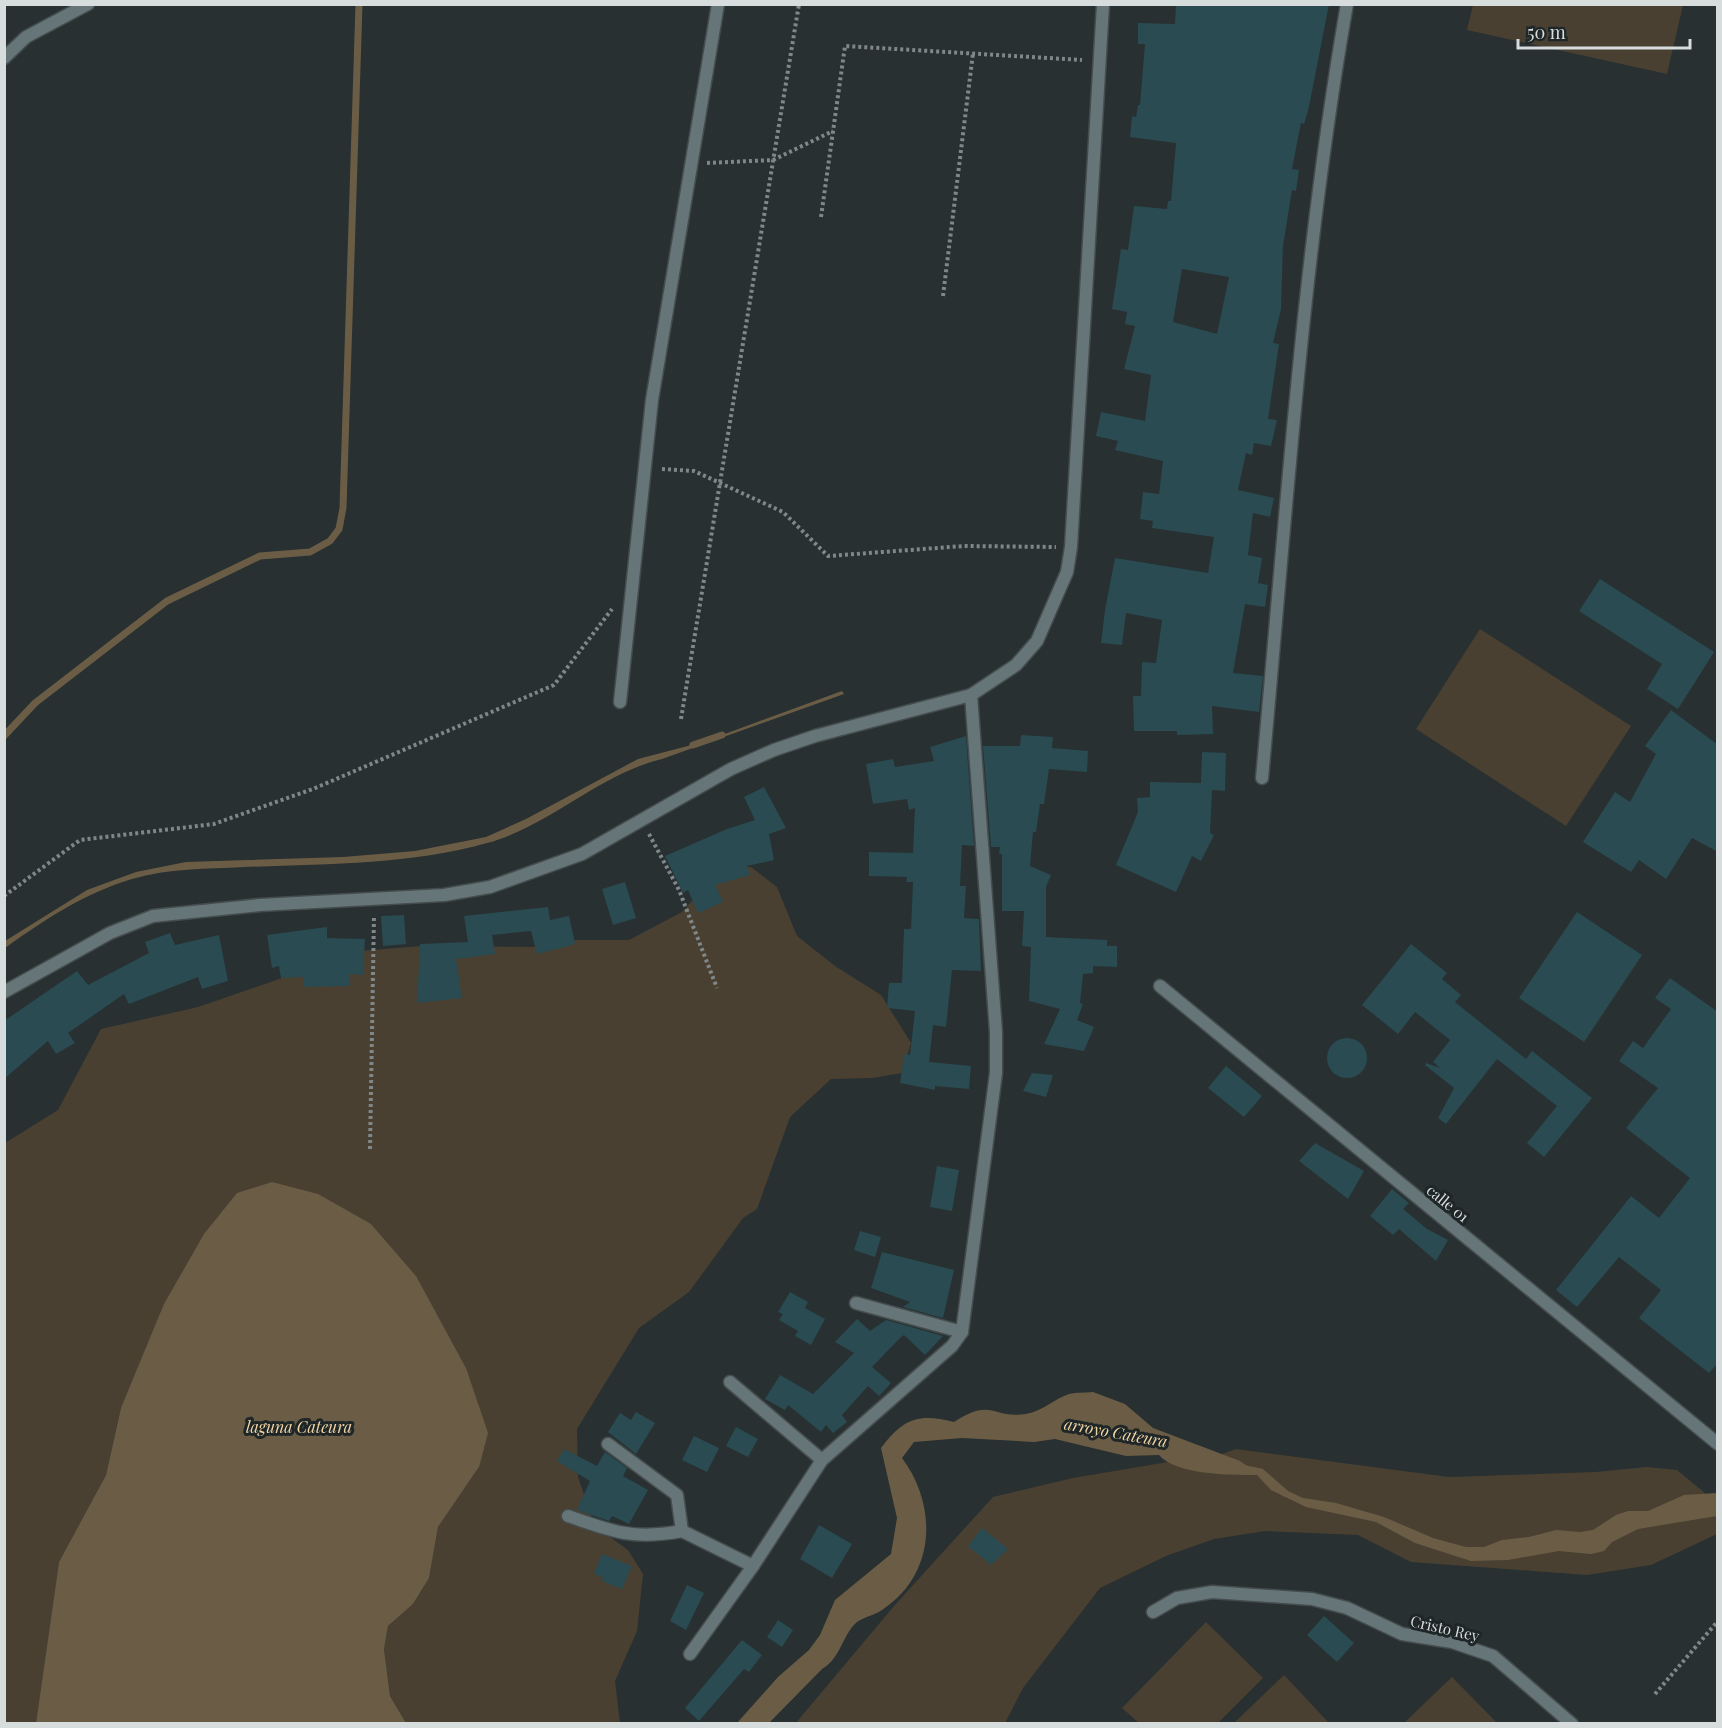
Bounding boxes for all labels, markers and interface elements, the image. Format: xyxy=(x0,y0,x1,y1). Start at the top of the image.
scale bar xyxy=(1518,12,1690,50)
text: 50 m xyxy=(1527,20,1566,44)
street label: calle 01 xyxy=(1423,1180,1474,1226)
water label: arroyo Cateura xyxy=(1063,1413,1169,1451)
water label: laguna Cateura xyxy=(246,1416,352,1437)
street label: Cristo Rey xyxy=(1409,1610,1482,1646)

